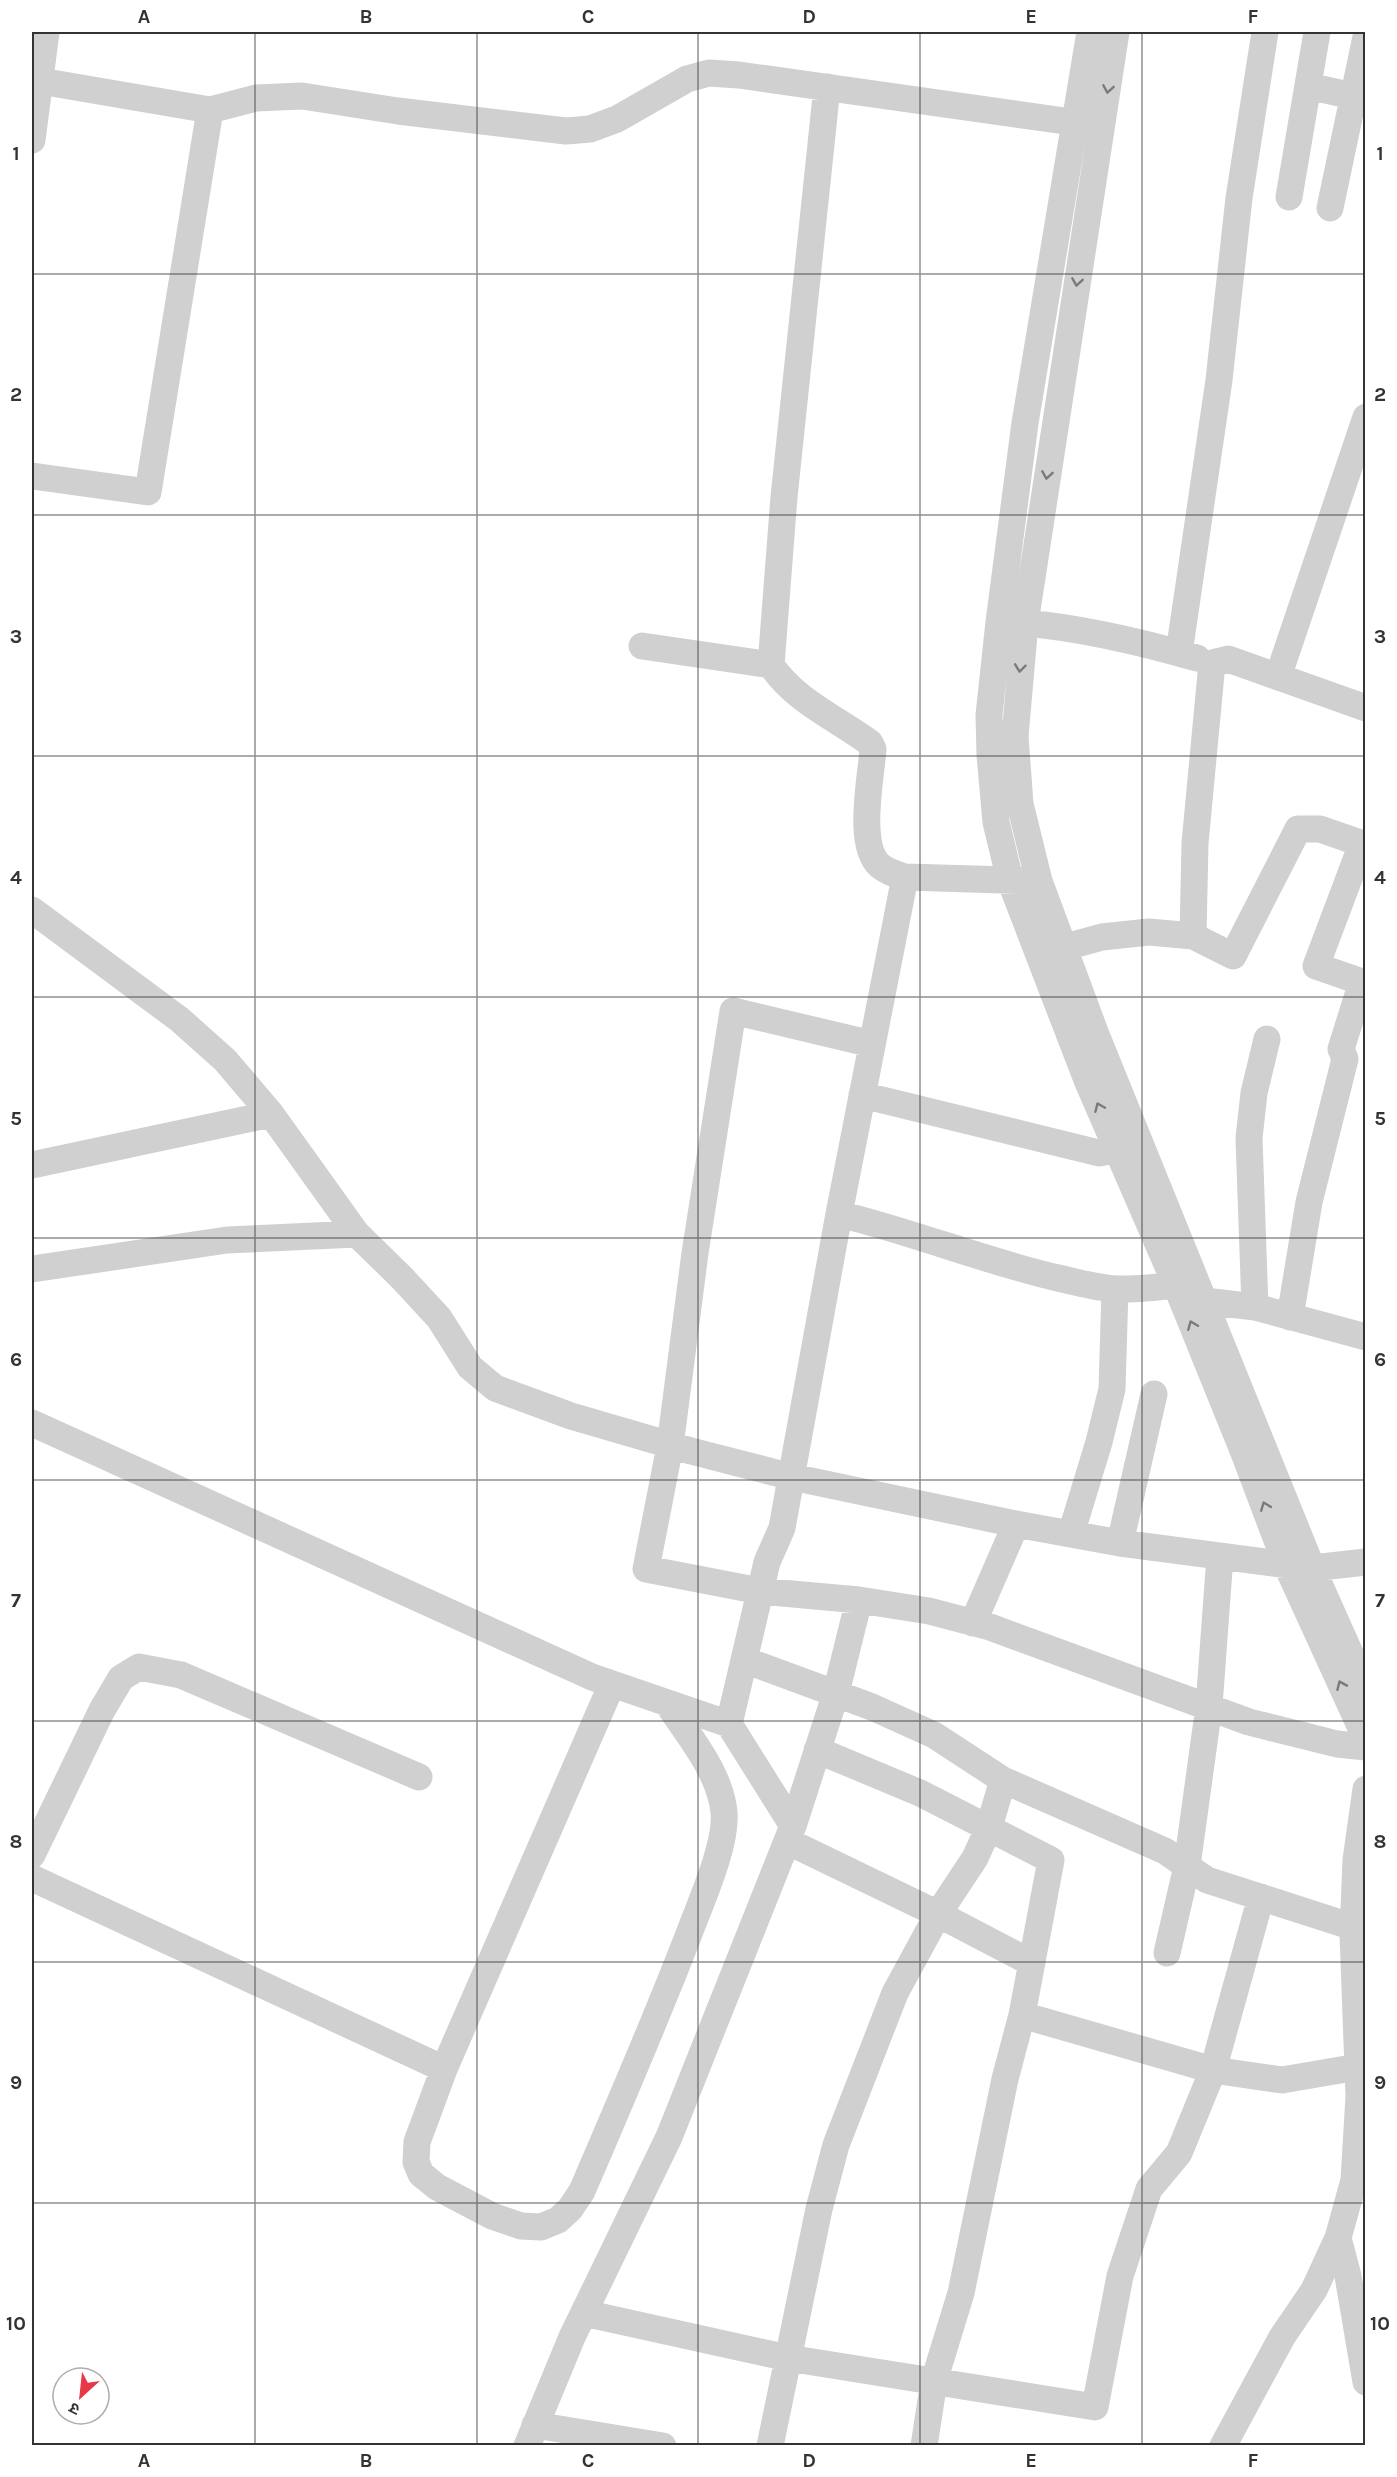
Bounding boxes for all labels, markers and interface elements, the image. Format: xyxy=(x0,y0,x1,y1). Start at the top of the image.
text: A xyxy=(138,5,151,28)
text: B xyxy=(360,5,372,28)
text: C xyxy=(582,5,594,28)
text: D xyxy=(802,5,816,28)
text: E xyxy=(1025,5,1037,28)
text: F xyxy=(1248,5,1259,28)
one-way arrow xyxy=(1102,85,1114,94)
text: 1 xyxy=(12,142,20,165)
text: 1 xyxy=(1376,142,1384,165)
one-way arrow xyxy=(1071,277,1084,287)
text: 2 xyxy=(10,383,22,406)
text: 2 xyxy=(1374,383,1386,406)
one-way arrow xyxy=(1042,470,1054,479)
text: 3 xyxy=(10,625,22,648)
text: 3 xyxy=(1374,625,1386,648)
one-way arrow xyxy=(1014,663,1026,672)
text: 4 xyxy=(10,866,22,889)
text: 4 xyxy=(1374,866,1386,889)
one-way arrow xyxy=(1094,1103,1106,1114)
text: 5 xyxy=(10,1107,22,1130)
text: 5 xyxy=(1374,1107,1386,1130)
one-way arrow xyxy=(1187,1321,1199,1332)
text: 6 xyxy=(10,1348,22,1371)
text: 6 xyxy=(1374,1348,1386,1371)
one-way arrow xyxy=(1259,1501,1272,1512)
text: 7 xyxy=(11,1589,21,1612)
text: 7 xyxy=(1375,1589,1385,1612)
one-way arrow xyxy=(1337,1681,1349,1692)
text: 8 xyxy=(10,1830,22,1853)
text: 8 xyxy=(1374,1830,1386,1853)
text: 9 xyxy=(10,2071,22,2094)
text: 9 xyxy=(1374,2071,1386,2094)
text: 10 xyxy=(6,2312,26,2335)
text: 10 xyxy=(1370,2312,1390,2335)
north arrow xyxy=(51,2366,111,2426)
text: उ xyxy=(65,2398,83,2420)
text: A xyxy=(138,2449,151,2472)
text: B xyxy=(360,2449,372,2472)
text: C xyxy=(582,2449,594,2472)
text: D xyxy=(802,2449,816,2472)
text: E xyxy=(1025,2449,1037,2472)
text: F xyxy=(1248,2449,1259,2472)

